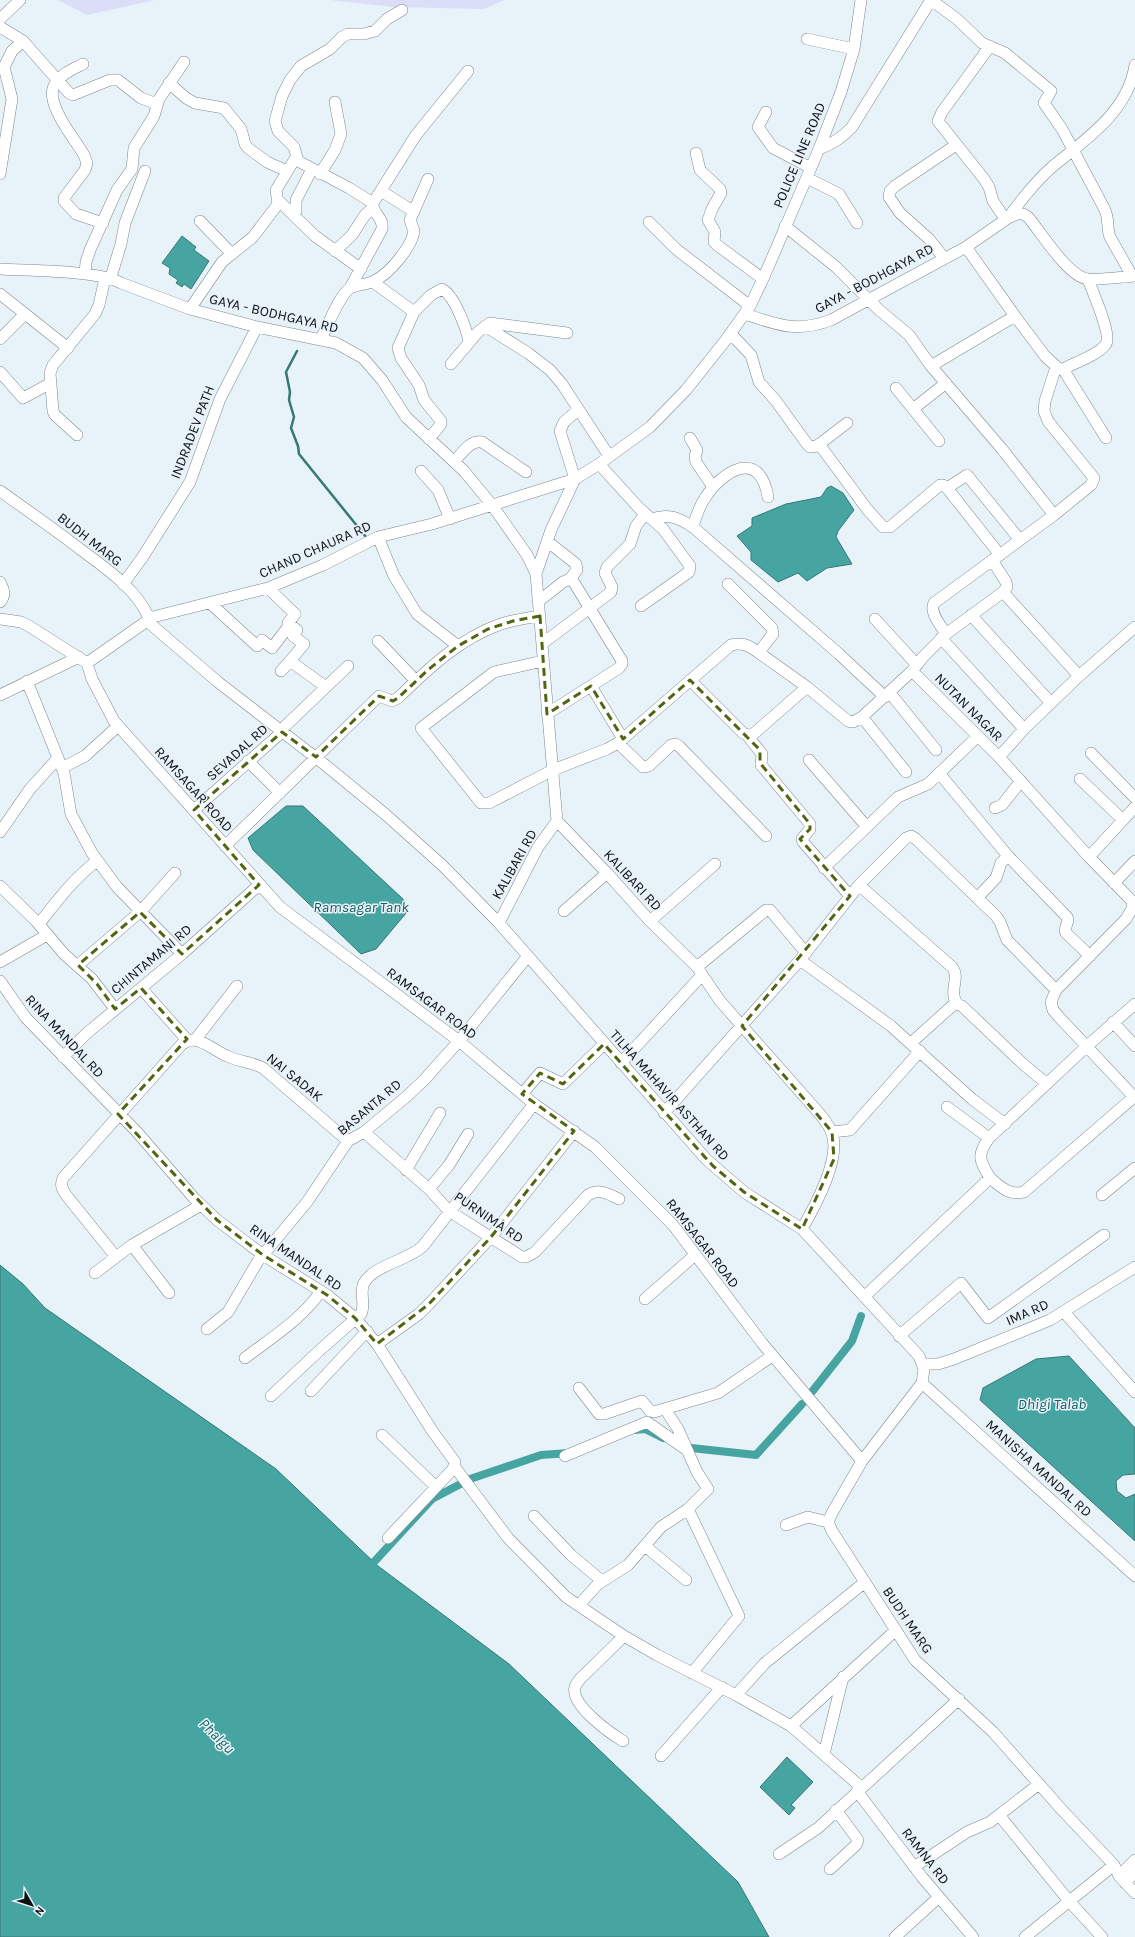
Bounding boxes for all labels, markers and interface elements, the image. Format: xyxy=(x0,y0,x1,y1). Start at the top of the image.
street label: POLICE LINE ROAD xyxy=(770,100,829,211)
street label: GAYA - BODHGAYA RD xyxy=(812,240,936,317)
street label: GAYA - BODHGAYA RD xyxy=(208,290,340,337)
street label: INDRADEV PATH xyxy=(167,383,218,481)
street label: BUDH MARG xyxy=(54,509,125,570)
street label: CHAND CHAURA RD xyxy=(256,517,374,582)
street label: NUTAN NAGAR xyxy=(931,670,1006,745)
street label: SEVADAL RD xyxy=(203,720,272,784)
street label: RAMSAGAR ROAD xyxy=(151,743,236,835)
street label: KALIBARI RD xyxy=(488,826,541,902)
street label: KALIBARI RD xyxy=(600,846,665,914)
water label: Ramsagar Tank xyxy=(313,898,409,916)
street label: CHINTAMANI RD xyxy=(107,921,195,998)
street label: RAMSAGAR ROAD xyxy=(383,964,480,1043)
street label: RINA MANDAL RD xyxy=(22,991,108,1082)
street label: TILHA MAHAVIR ASTHAN RD xyxy=(606,1026,733,1164)
street label: NAI SADAK xyxy=(263,1050,327,1105)
street label: BASANTA RD xyxy=(334,1076,405,1139)
street label: PURNIMA RD xyxy=(451,1188,527,1247)
street label: RAMSAGAR ROAD xyxy=(662,1195,743,1291)
street label: RINA MANDAL RD xyxy=(246,1220,345,1295)
street label: IMA RD xyxy=(1003,1296,1051,1329)
water label: Dhigi Talab xyxy=(1018,1395,1086,1413)
street label: MANISHA MANDAL RD xyxy=(982,1416,1095,1521)
street label: BUDH MARG xyxy=(879,1583,936,1657)
water label: Phalgu xyxy=(196,1715,238,1757)
street label: RAMNA RD xyxy=(898,1825,953,1888)
north arrow xyxy=(12,1885,52,1925)
text: N xyxy=(32,1904,47,1918)

